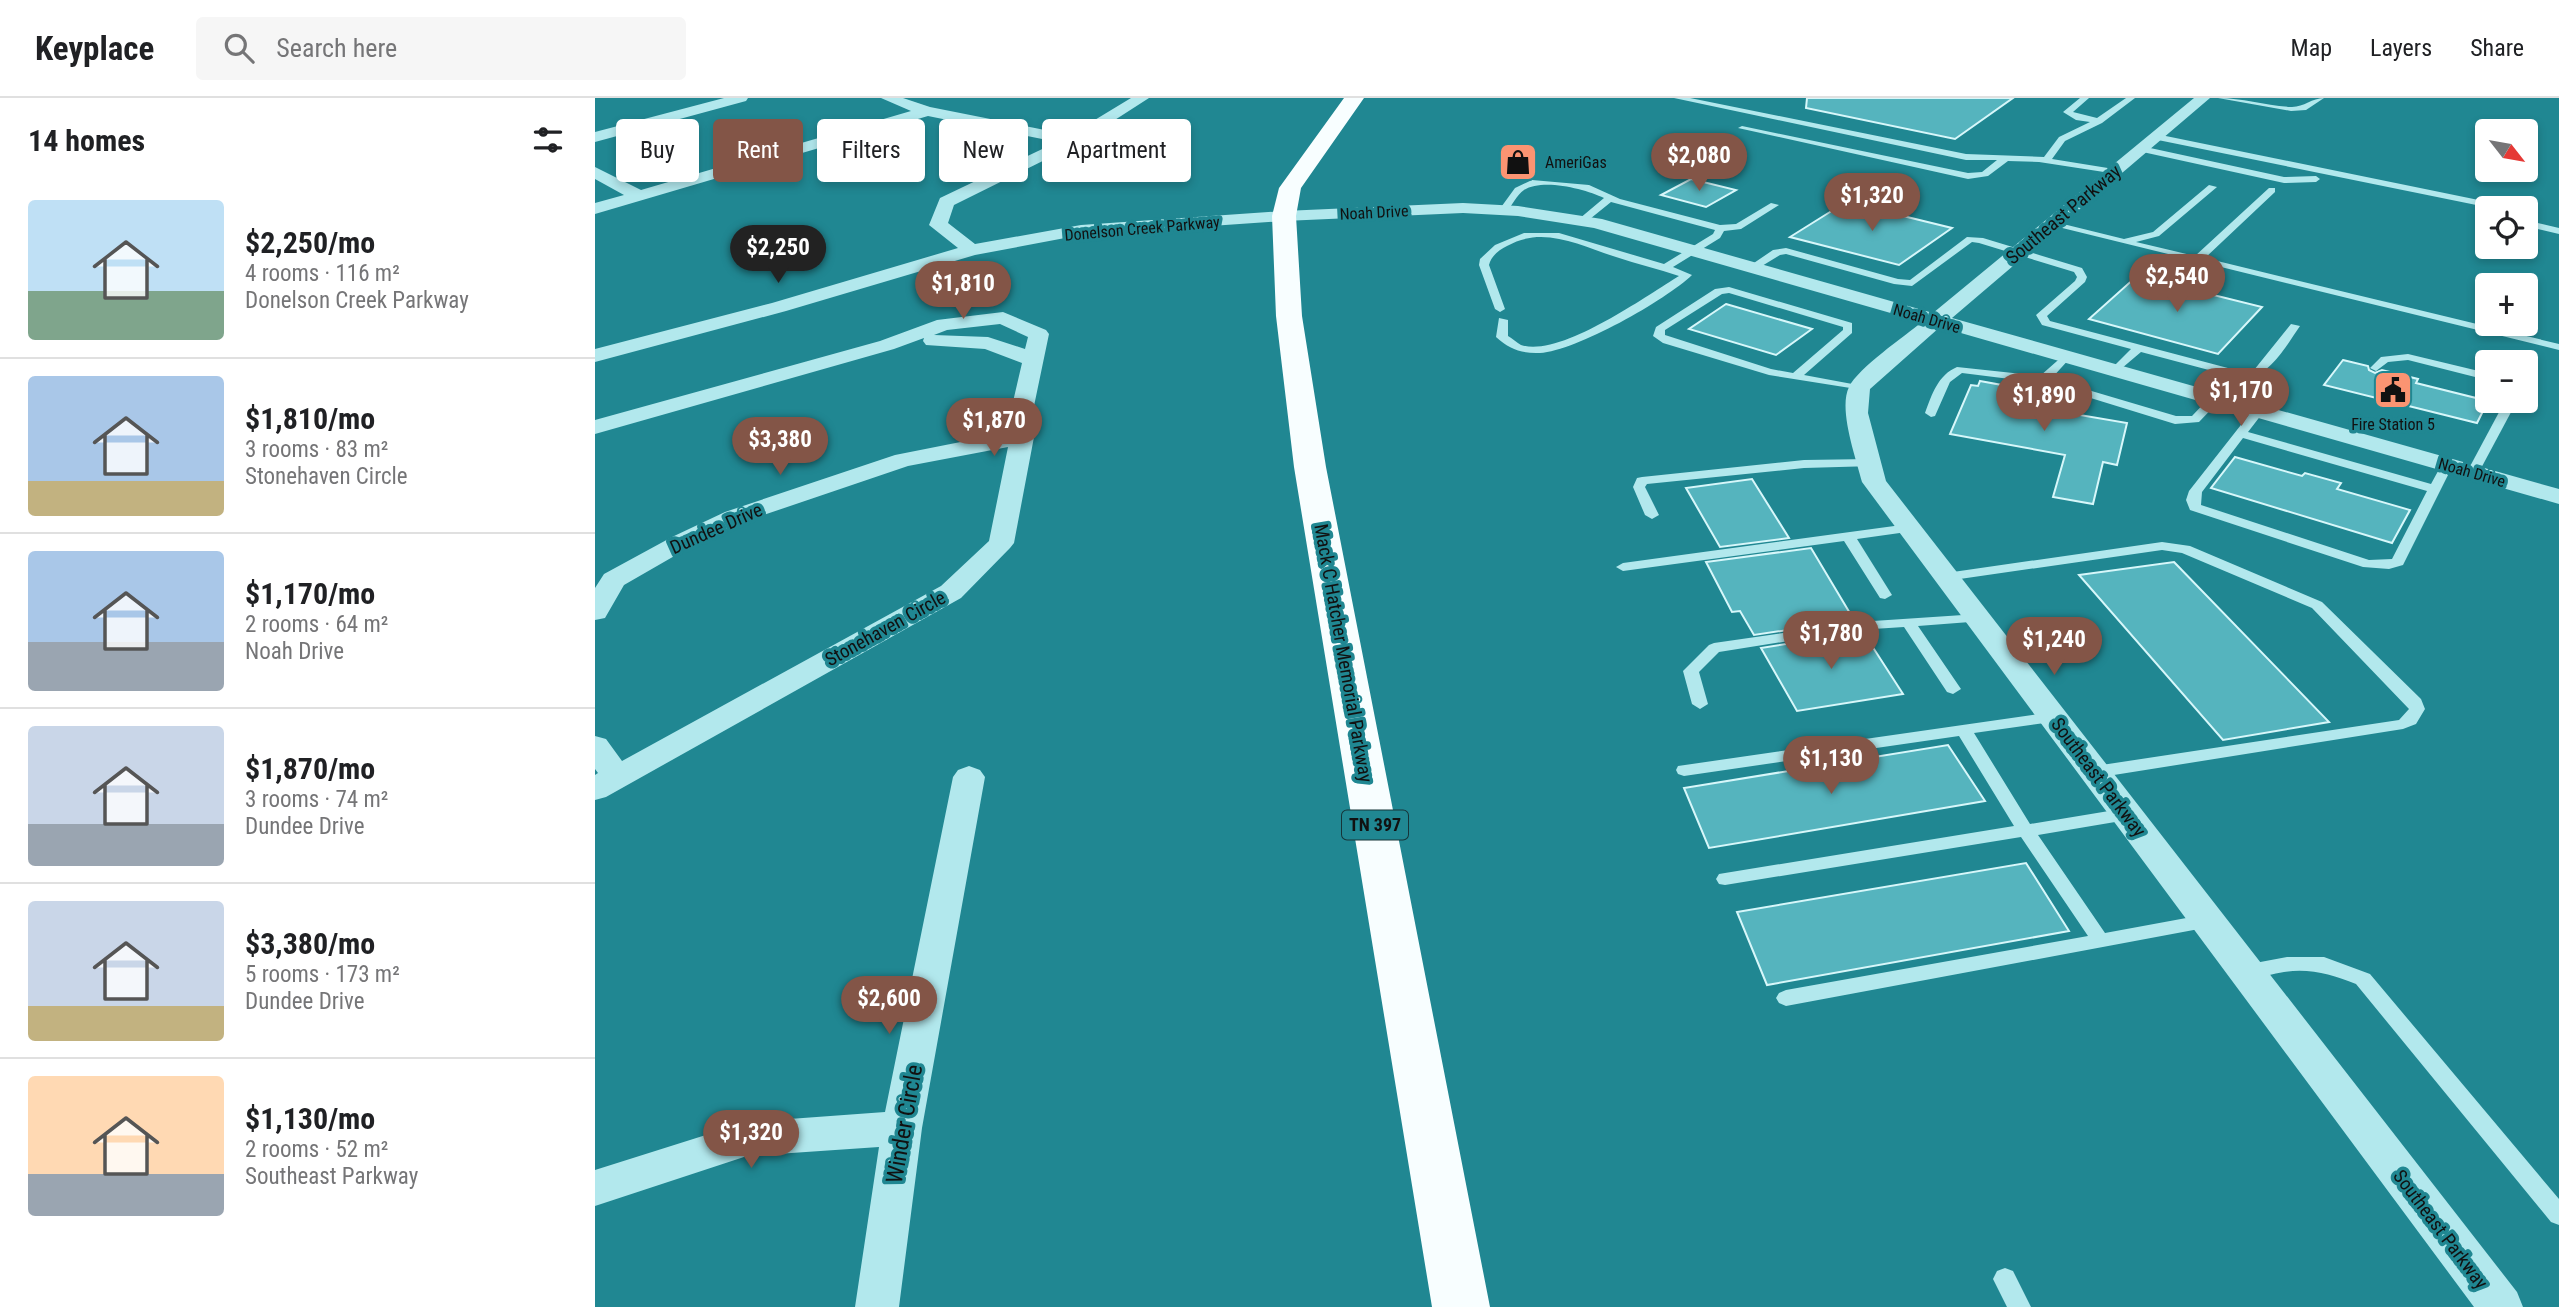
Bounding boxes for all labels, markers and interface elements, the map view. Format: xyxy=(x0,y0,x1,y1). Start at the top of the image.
search box xyxy=(196,17,686,80)
text: Keyplace xyxy=(35,29,154,68)
icon: search xyxy=(220,29,258,67)
text: Search here xyxy=(276,33,397,63)
text: Map xyxy=(2291,34,2332,62)
text: Layers xyxy=(2370,34,2432,62)
text: Share xyxy=(2470,34,2524,62)
chip: Buy xyxy=(616,119,699,182)
chip: Rent xyxy=(713,119,803,182)
chip: Filters xyxy=(817,119,925,182)
chip: New xyxy=(939,119,1028,182)
chip: Apartment xyxy=(1042,119,1191,182)
north arrow xyxy=(2475,119,2537,182)
map controls xyxy=(2475,119,2538,413)
icon: filters xyxy=(529,121,567,159)
text: 14 homes xyxy=(28,123,145,158)
pin: $2,080 xyxy=(1642,134,1756,193)
shop icon: AmeriGas xyxy=(1497,141,1539,183)
text: $2,080 xyxy=(1667,142,1731,169)
place label: AmeriGas xyxy=(1545,153,1607,172)
street label: Southeast Parkway xyxy=(2001,160,2126,269)
pin: $1,320 xyxy=(1815,174,1929,233)
text: $1,320 xyxy=(1840,182,1904,209)
button: locate xyxy=(2475,196,2538,259)
street label: Noah Drive xyxy=(1339,201,1409,224)
street label: Donelson Creek Parkway xyxy=(1064,212,1221,245)
text: $2,250/mo xyxy=(245,225,375,260)
pin: $2,250 xyxy=(721,226,835,285)
icon: home xyxy=(84,228,168,312)
text: $2,250 xyxy=(746,234,810,261)
pin: $2,540 xyxy=(2120,254,2234,314)
text: 4 rooms · 116 m² xyxy=(245,260,400,287)
pin: $1,810 xyxy=(906,262,1020,321)
text: $2,540 xyxy=(2145,263,2209,290)
text: $1,810 xyxy=(931,270,995,297)
button: + xyxy=(2475,273,2538,336)
text: Donelson Creek Parkway xyxy=(245,287,469,314)
street label: Noah Drive xyxy=(1891,300,1963,337)
button: − xyxy=(2475,350,2538,413)
pin: $1,170 xyxy=(2184,368,2298,428)
public building icon: Fire Station 5 xyxy=(2372,369,2414,411)
pin: $1,890 xyxy=(1987,374,2101,433)
text: $1,170 xyxy=(2209,377,2273,404)
text: $1,890 xyxy=(2012,382,2076,409)
pin: $1,870 xyxy=(937,398,1051,458)
text: $1,810/mo xyxy=(245,401,375,436)
icon: home xyxy=(84,404,168,488)
text: $1,870 xyxy=(962,407,1026,434)
place label: Fire Station 5 xyxy=(2351,415,2435,434)
pin: $3,380 xyxy=(723,418,837,477)
text: $3,380 xyxy=(748,426,812,453)
text: 3 rooms · 83 m² xyxy=(245,436,388,463)
street label: Noah Drive xyxy=(2436,454,2508,491)
text: Stonehaven Circle xyxy=(245,463,408,490)
street label: Dundee Drive xyxy=(666,498,766,559)
street label: Mack C Hatcher Memorial Parkway xyxy=(1309,522,1378,784)
text: $1,170/mo xyxy=(245,576,375,611)
icon: home xyxy=(84,579,168,663)
street label: Stonehaven Circle xyxy=(821,586,950,671)
text: 2 rooms · 64 m² xyxy=(245,611,388,638)
pin: $1,780 xyxy=(1774,612,1888,671)
pin: $1,240 xyxy=(1997,618,2111,677)
text: $1,780 xyxy=(1799,620,1863,647)
text: $1,240 xyxy=(2022,626,2086,653)
text: Noah Drive xyxy=(245,638,344,665)
street label: Southeast Parkway xyxy=(2046,713,2151,841)
pin: $1,130 xyxy=(1774,736,1888,796)
text: $1,130 xyxy=(1799,745,1863,772)
text: $1,870/mo xyxy=(245,751,375,786)
icon: home xyxy=(84,754,168,838)
text: 3 rooms · 74 m² xyxy=(245,786,388,813)
road number: TN 397 xyxy=(1342,810,1408,840)
text: Dundee Drive xyxy=(245,813,365,840)
text: $3,380/mo xyxy=(245,926,375,961)
icon: home xyxy=(84,929,168,1013)
text: 5 rooms · 173 m² xyxy=(245,961,400,988)
pin: $2,600 xyxy=(832,976,946,1036)
text: $2,600 xyxy=(857,985,921,1012)
text: Dundee Drive xyxy=(245,988,365,1015)
street label: Winder Circle xyxy=(881,1063,928,1186)
text: $1,130/mo xyxy=(245,1101,375,1136)
icon: home xyxy=(84,1104,168,1188)
pin: $1,320 xyxy=(694,1110,808,1170)
text: $1,320 xyxy=(719,1119,783,1146)
text: 2 rooms · 52 m² xyxy=(245,1136,388,1163)
text: Southeast Parkway xyxy=(245,1163,418,1190)
street label: Southeast Parkway xyxy=(2388,1165,2493,1293)

